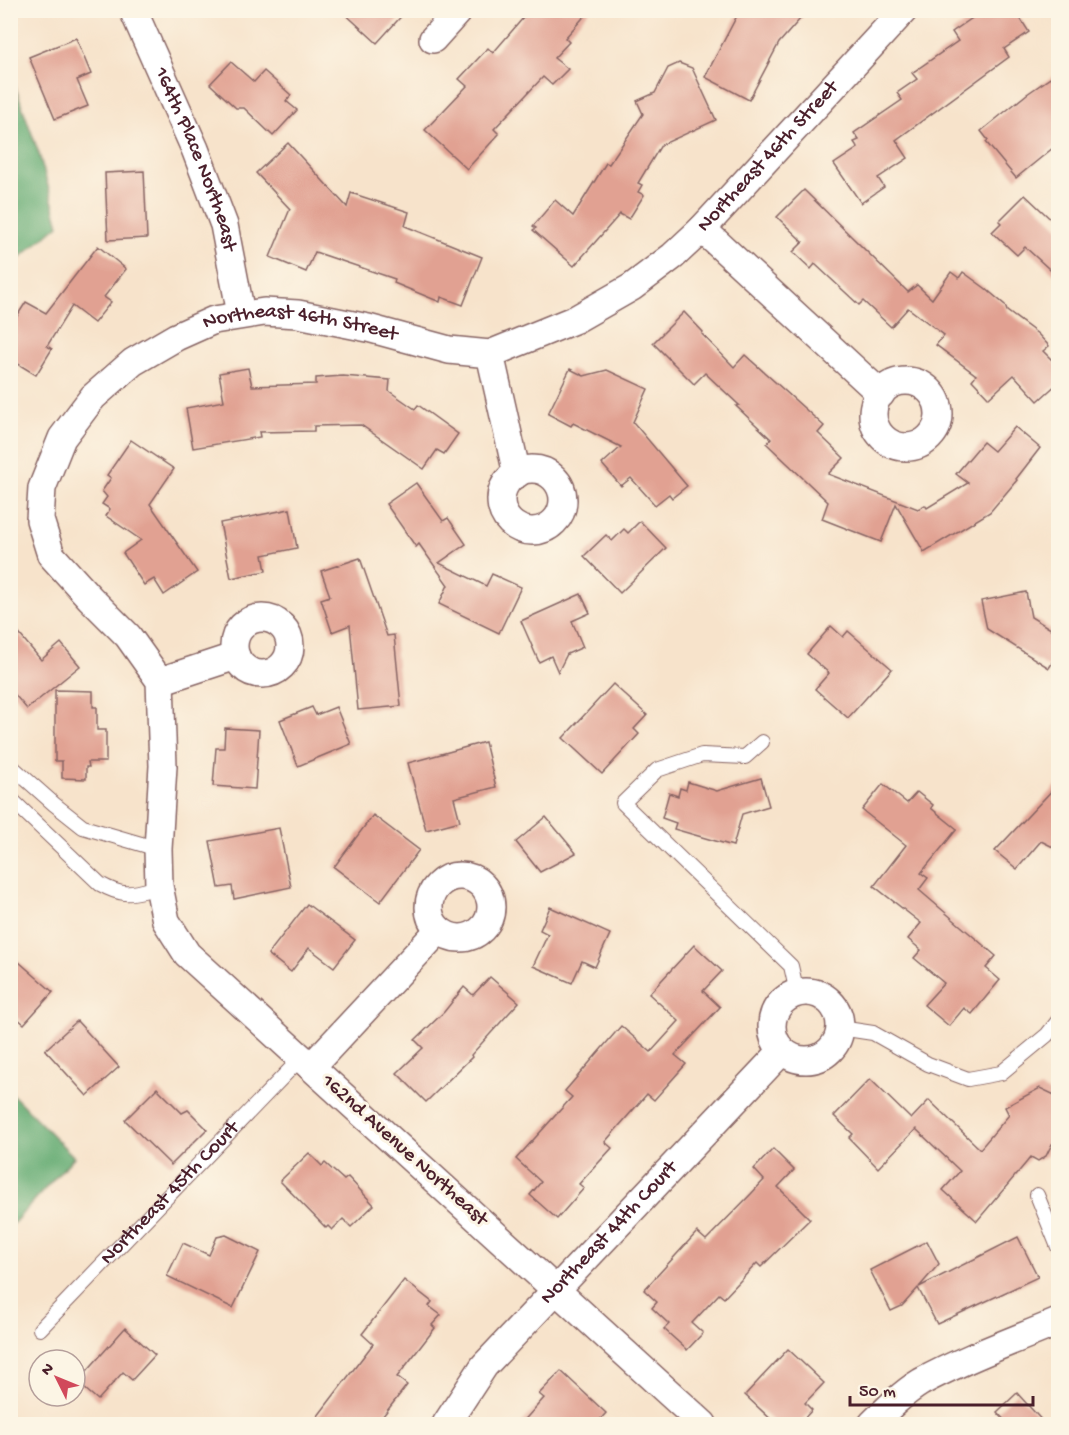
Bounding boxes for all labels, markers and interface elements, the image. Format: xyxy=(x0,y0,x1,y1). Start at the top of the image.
street label: 164th Place Northeast xyxy=(147,63,242,255)
street label: Northeast 46th Street xyxy=(692,74,846,238)
street label: Northeast 46th Street xyxy=(199,299,403,349)
street label: 162nd Avenue Northeast xyxy=(315,1069,494,1234)
street label: Northeast 45th Court xyxy=(96,1115,247,1271)
street label: Northeast 44th Court xyxy=(536,1154,685,1310)
north arrow xyxy=(27,1348,87,1408)
text: N xyxy=(38,1359,59,1380)
scale bar xyxy=(850,1369,1033,1407)
text: 50 m xyxy=(859,1382,896,1403)

